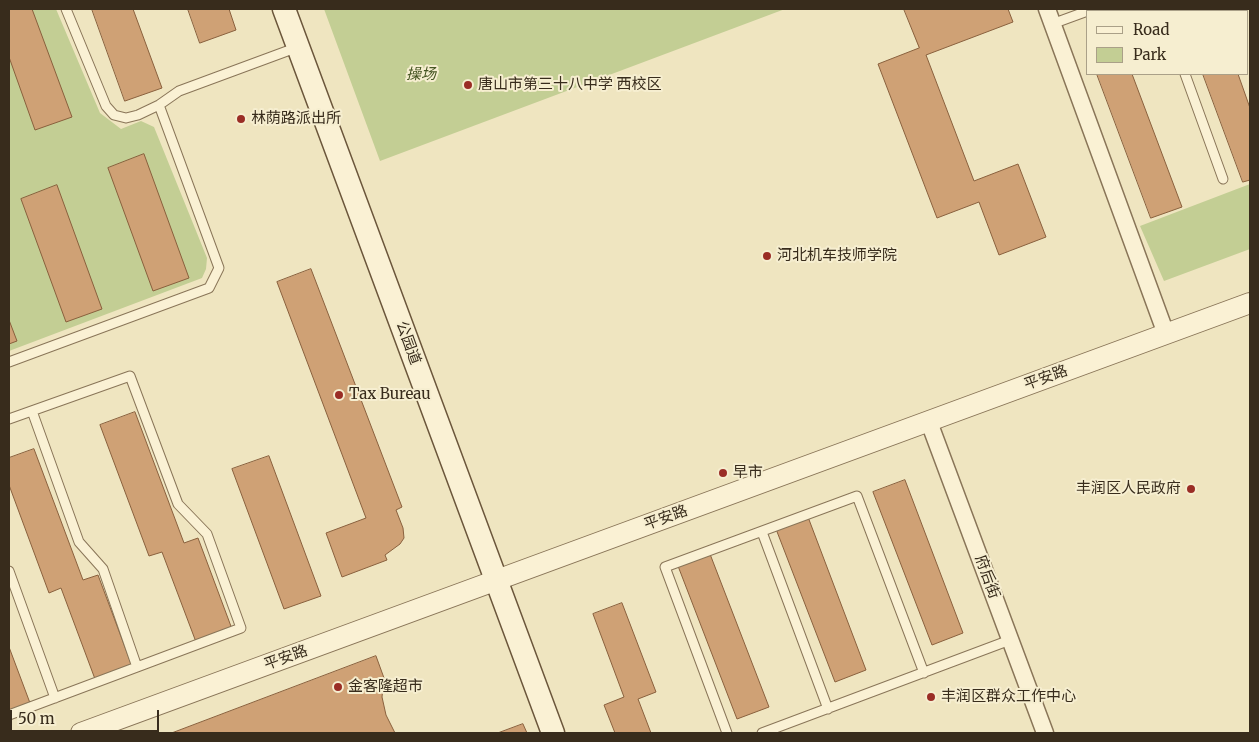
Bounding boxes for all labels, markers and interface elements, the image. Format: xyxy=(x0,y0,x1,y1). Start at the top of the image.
legend xyxy=(1086,10,1249,75)
text: Road xyxy=(1133,20,1169,39)
text: Park xyxy=(1133,45,1166,64)
park label: 操场 xyxy=(406,66,436,84)
place label: 唐山市第三十八中学 西校区 xyxy=(478,76,662,94)
marker: 唐山市第三十八中学 西校区 xyxy=(462,79,474,91)
place label: 林荫路派出所 xyxy=(251,110,341,128)
marker: 林荫路派出所 xyxy=(235,113,247,125)
place label: 河北机车技师学院 xyxy=(777,247,897,265)
marker: 河北机车技师学院 xyxy=(761,250,773,262)
street label: 公园道 xyxy=(392,319,424,367)
street label: 平安路 xyxy=(1022,362,1070,394)
place label: Tax Bureau xyxy=(349,386,431,404)
marker: Tax Bureau xyxy=(333,389,345,401)
place label: 早市 xyxy=(733,464,763,482)
marker: 早市 xyxy=(717,467,729,479)
place label: 丰润区人民政府 xyxy=(1076,480,1181,498)
marker: 丰润区人民政府 xyxy=(1185,483,1197,495)
street label: 平安路 xyxy=(642,502,690,534)
street label: 府后街 xyxy=(971,553,1003,601)
street label: 平安路 xyxy=(262,642,310,674)
place label: 金客隆超市 xyxy=(348,678,423,696)
marker: 金客隆超市 xyxy=(332,681,344,693)
place label: 丰润区群众工作中心 xyxy=(941,688,1076,706)
marker: 丰润区群众工作中心 xyxy=(925,691,937,703)
scale bar xyxy=(12,700,161,732)
text: 50 m xyxy=(18,709,55,728)

